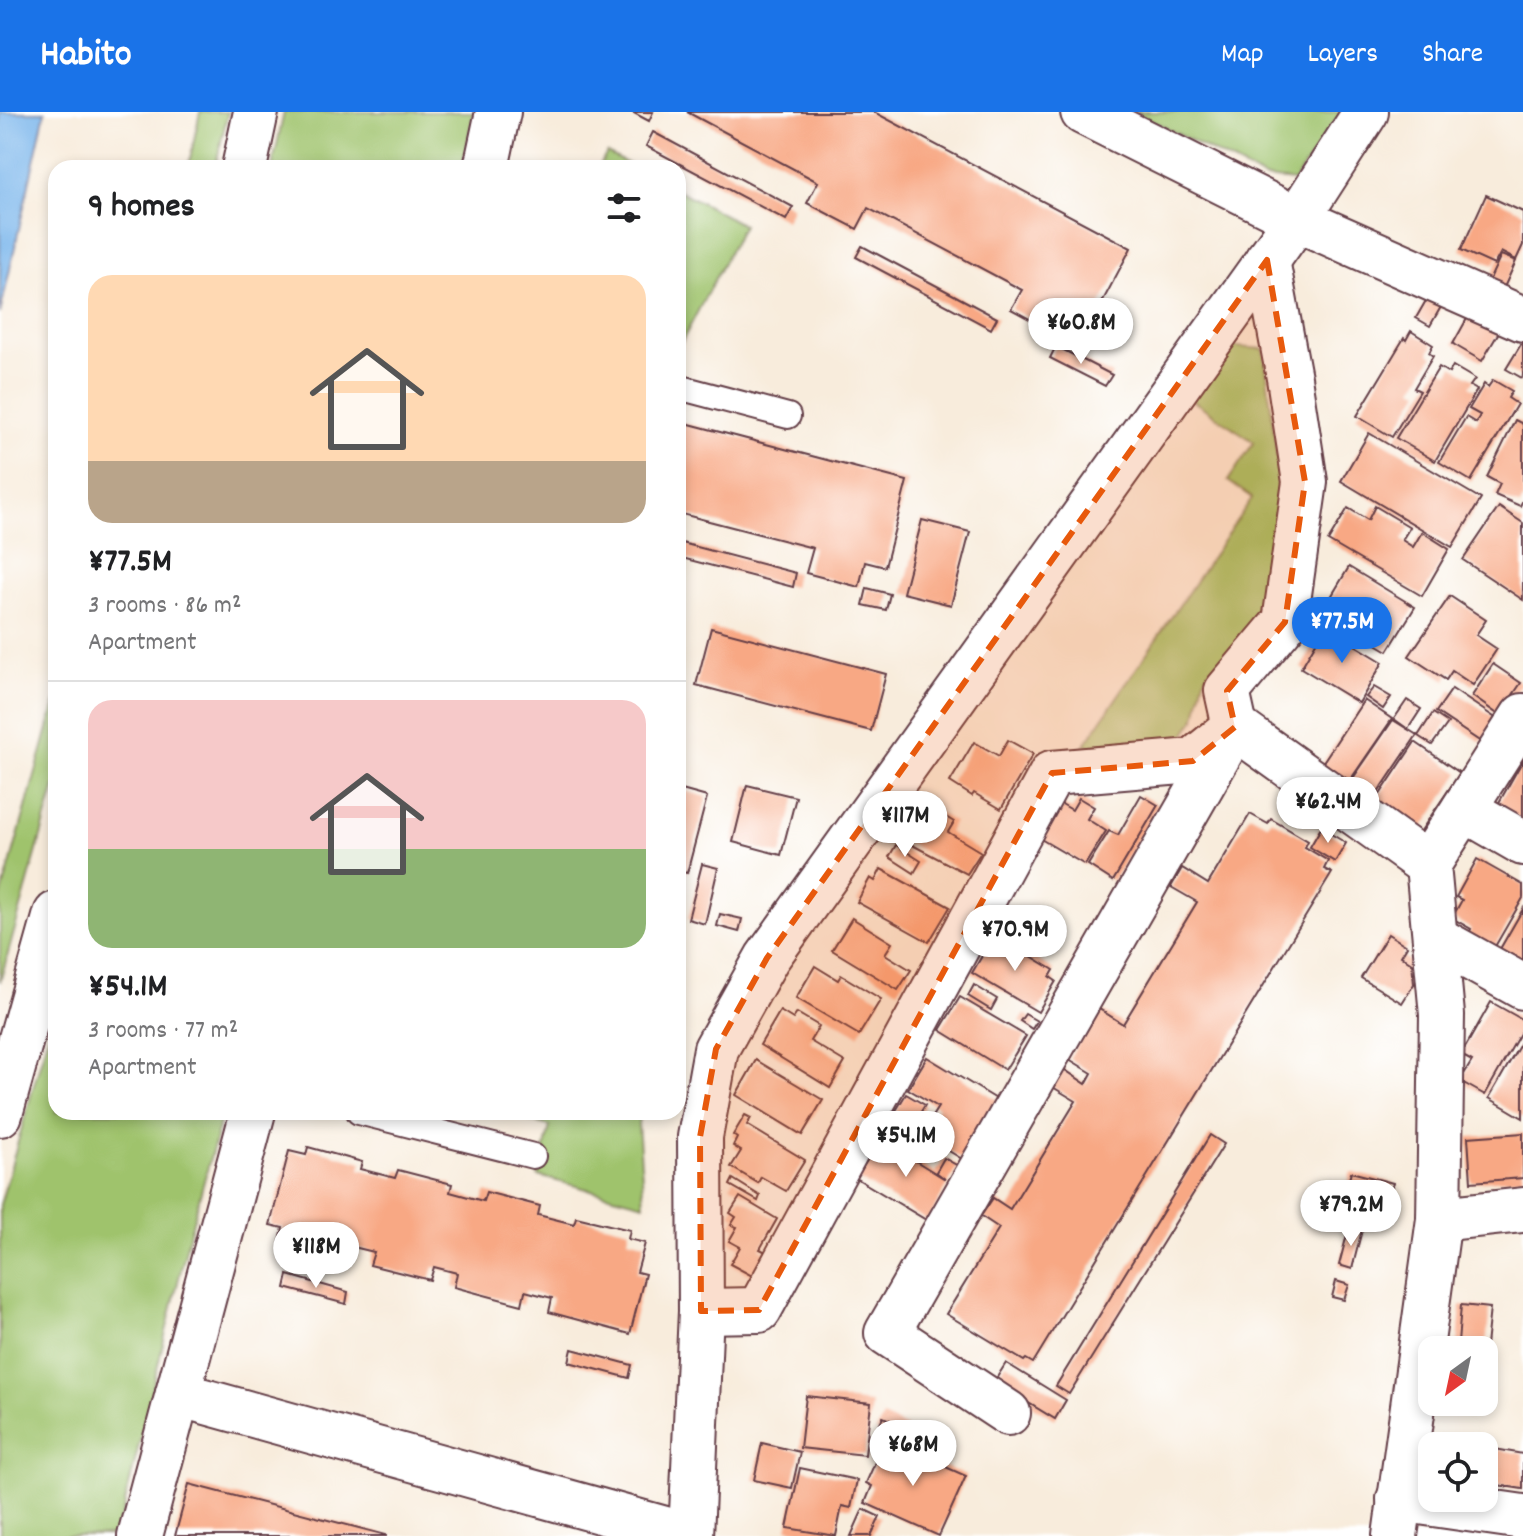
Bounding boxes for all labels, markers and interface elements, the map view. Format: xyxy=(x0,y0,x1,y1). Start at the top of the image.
text: Habito xyxy=(40,29,132,84)
text: Map xyxy=(1221,36,1264,76)
text: Layers xyxy=(1308,36,1378,76)
text: Share xyxy=(1422,36,1483,76)
text: 9 homes xyxy=(88,184,195,233)
icon: filters xyxy=(602,186,646,230)
pin: ¥60.8M xyxy=(1016,298,1146,366)
text: ¥60.8M xyxy=(1046,305,1116,342)
icon: home xyxy=(295,327,439,471)
text: ¥77.5M xyxy=(88,539,172,588)
text: 3 rooms · 86 m² xyxy=(88,588,241,625)
pin: ¥77.5M xyxy=(1277,597,1407,665)
text: ¥77.5M xyxy=(1310,604,1374,641)
text: Apartment xyxy=(88,625,197,662)
icon: home xyxy=(295,752,439,896)
pin: ¥62.4M xyxy=(1263,777,1393,845)
text: ¥62.4M xyxy=(1294,784,1362,821)
pin: ¥117M xyxy=(849,791,961,859)
text: ¥117M xyxy=(880,798,930,835)
pin: ¥70.9M xyxy=(950,905,1080,973)
text: ¥70.9M xyxy=(981,912,1049,949)
text: ¥54.1M xyxy=(88,964,167,1013)
text: 3 rooms · 77 m² xyxy=(88,1013,238,1050)
text: Apartment xyxy=(88,1050,197,1087)
pin: ¥54.1M xyxy=(841,1111,971,1179)
text: ¥54.1M xyxy=(876,1118,936,1155)
pin: ¥79.2M xyxy=(1286,1180,1416,1248)
text: ¥79.2M xyxy=(1318,1187,1384,1224)
pin: ¥118M xyxy=(260,1222,372,1290)
text: ¥118M xyxy=(291,1229,341,1266)
north arrow xyxy=(1418,1336,1498,1416)
map controls xyxy=(1418,1336,1498,1512)
pin: ¥68M xyxy=(866,1420,960,1488)
text: ¥68M xyxy=(888,1427,939,1464)
button: locate xyxy=(1418,1432,1498,1512)

